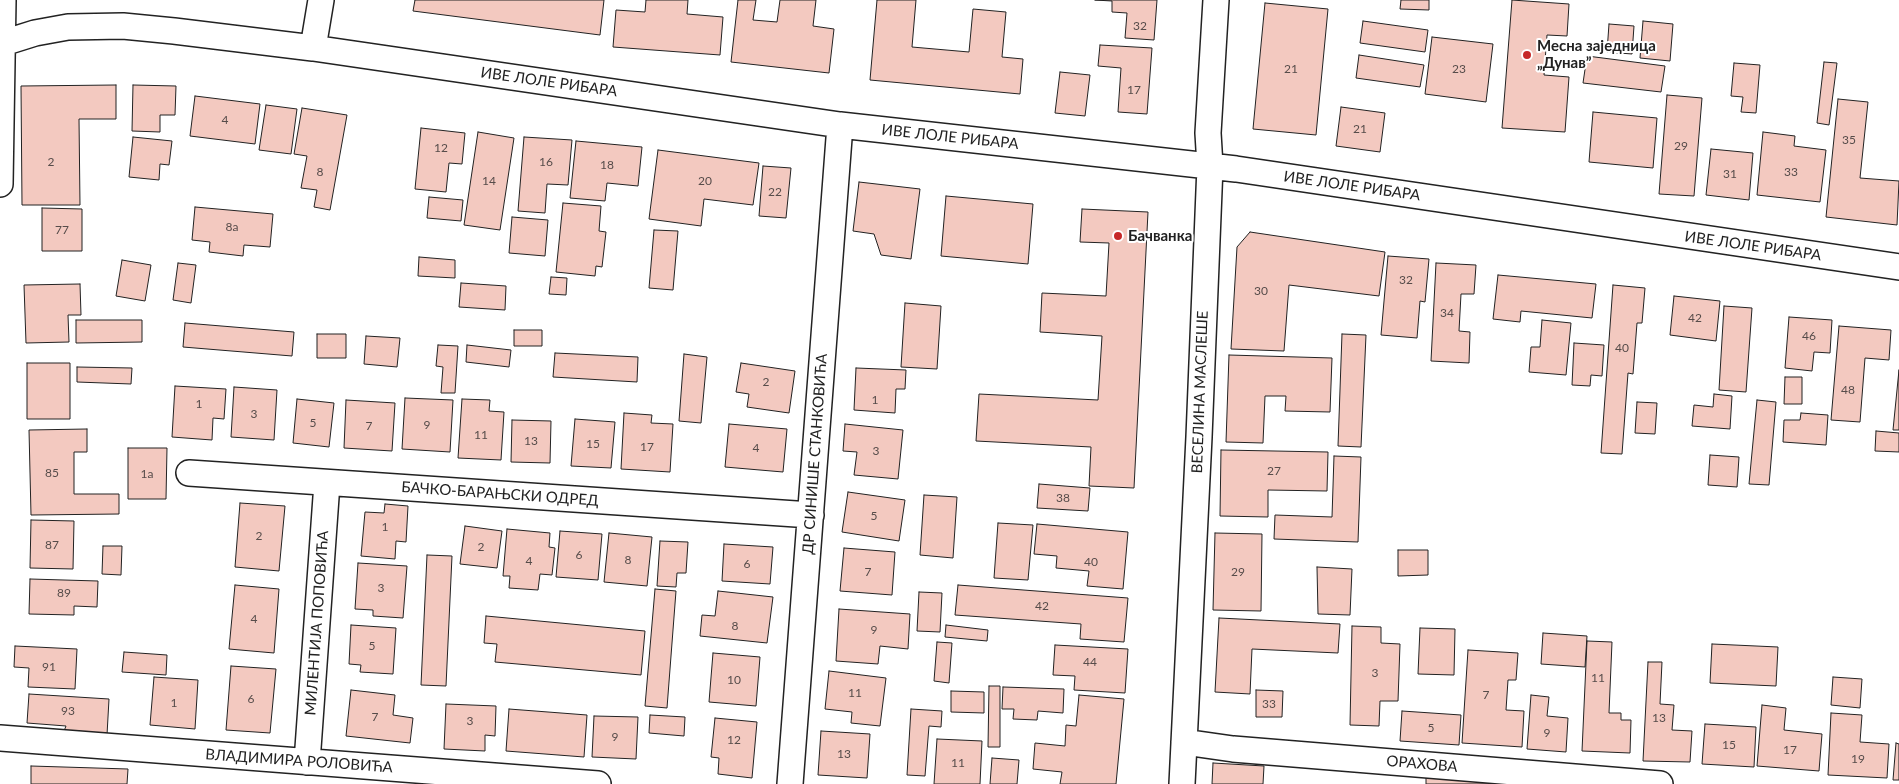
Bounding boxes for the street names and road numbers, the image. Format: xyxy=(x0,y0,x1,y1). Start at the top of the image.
street label: ИВЕ ЛОЛЕ РИБАРА xyxy=(480,64,618,100)
street label: ИВЕ ЛОЛЕ РИБАРА xyxy=(881,121,1019,153)
street label: ИВЕ ЛОЛЕ РИБАРА xyxy=(1283,168,1421,204)
street label: ИВЕ ЛОЛЕ РИБАРА xyxy=(1684,228,1822,264)
street label: ВЕСЕЛИНА МАСЛЕШЕ xyxy=(1188,310,1212,474)
street label: ДР СИНИШЕ СТАНКОВИЋА xyxy=(799,353,831,555)
street label: БАЧКО-БАРАЊСКИ ОДРЕД xyxy=(401,478,599,510)
street label: МИЛЕНТИЈА ПОПОВИЋА xyxy=(302,530,332,716)
street label: ВЛАДИМИРА РОЛОВИЋА xyxy=(205,745,393,777)
street label: ОРАХОВА xyxy=(1386,752,1458,776)

